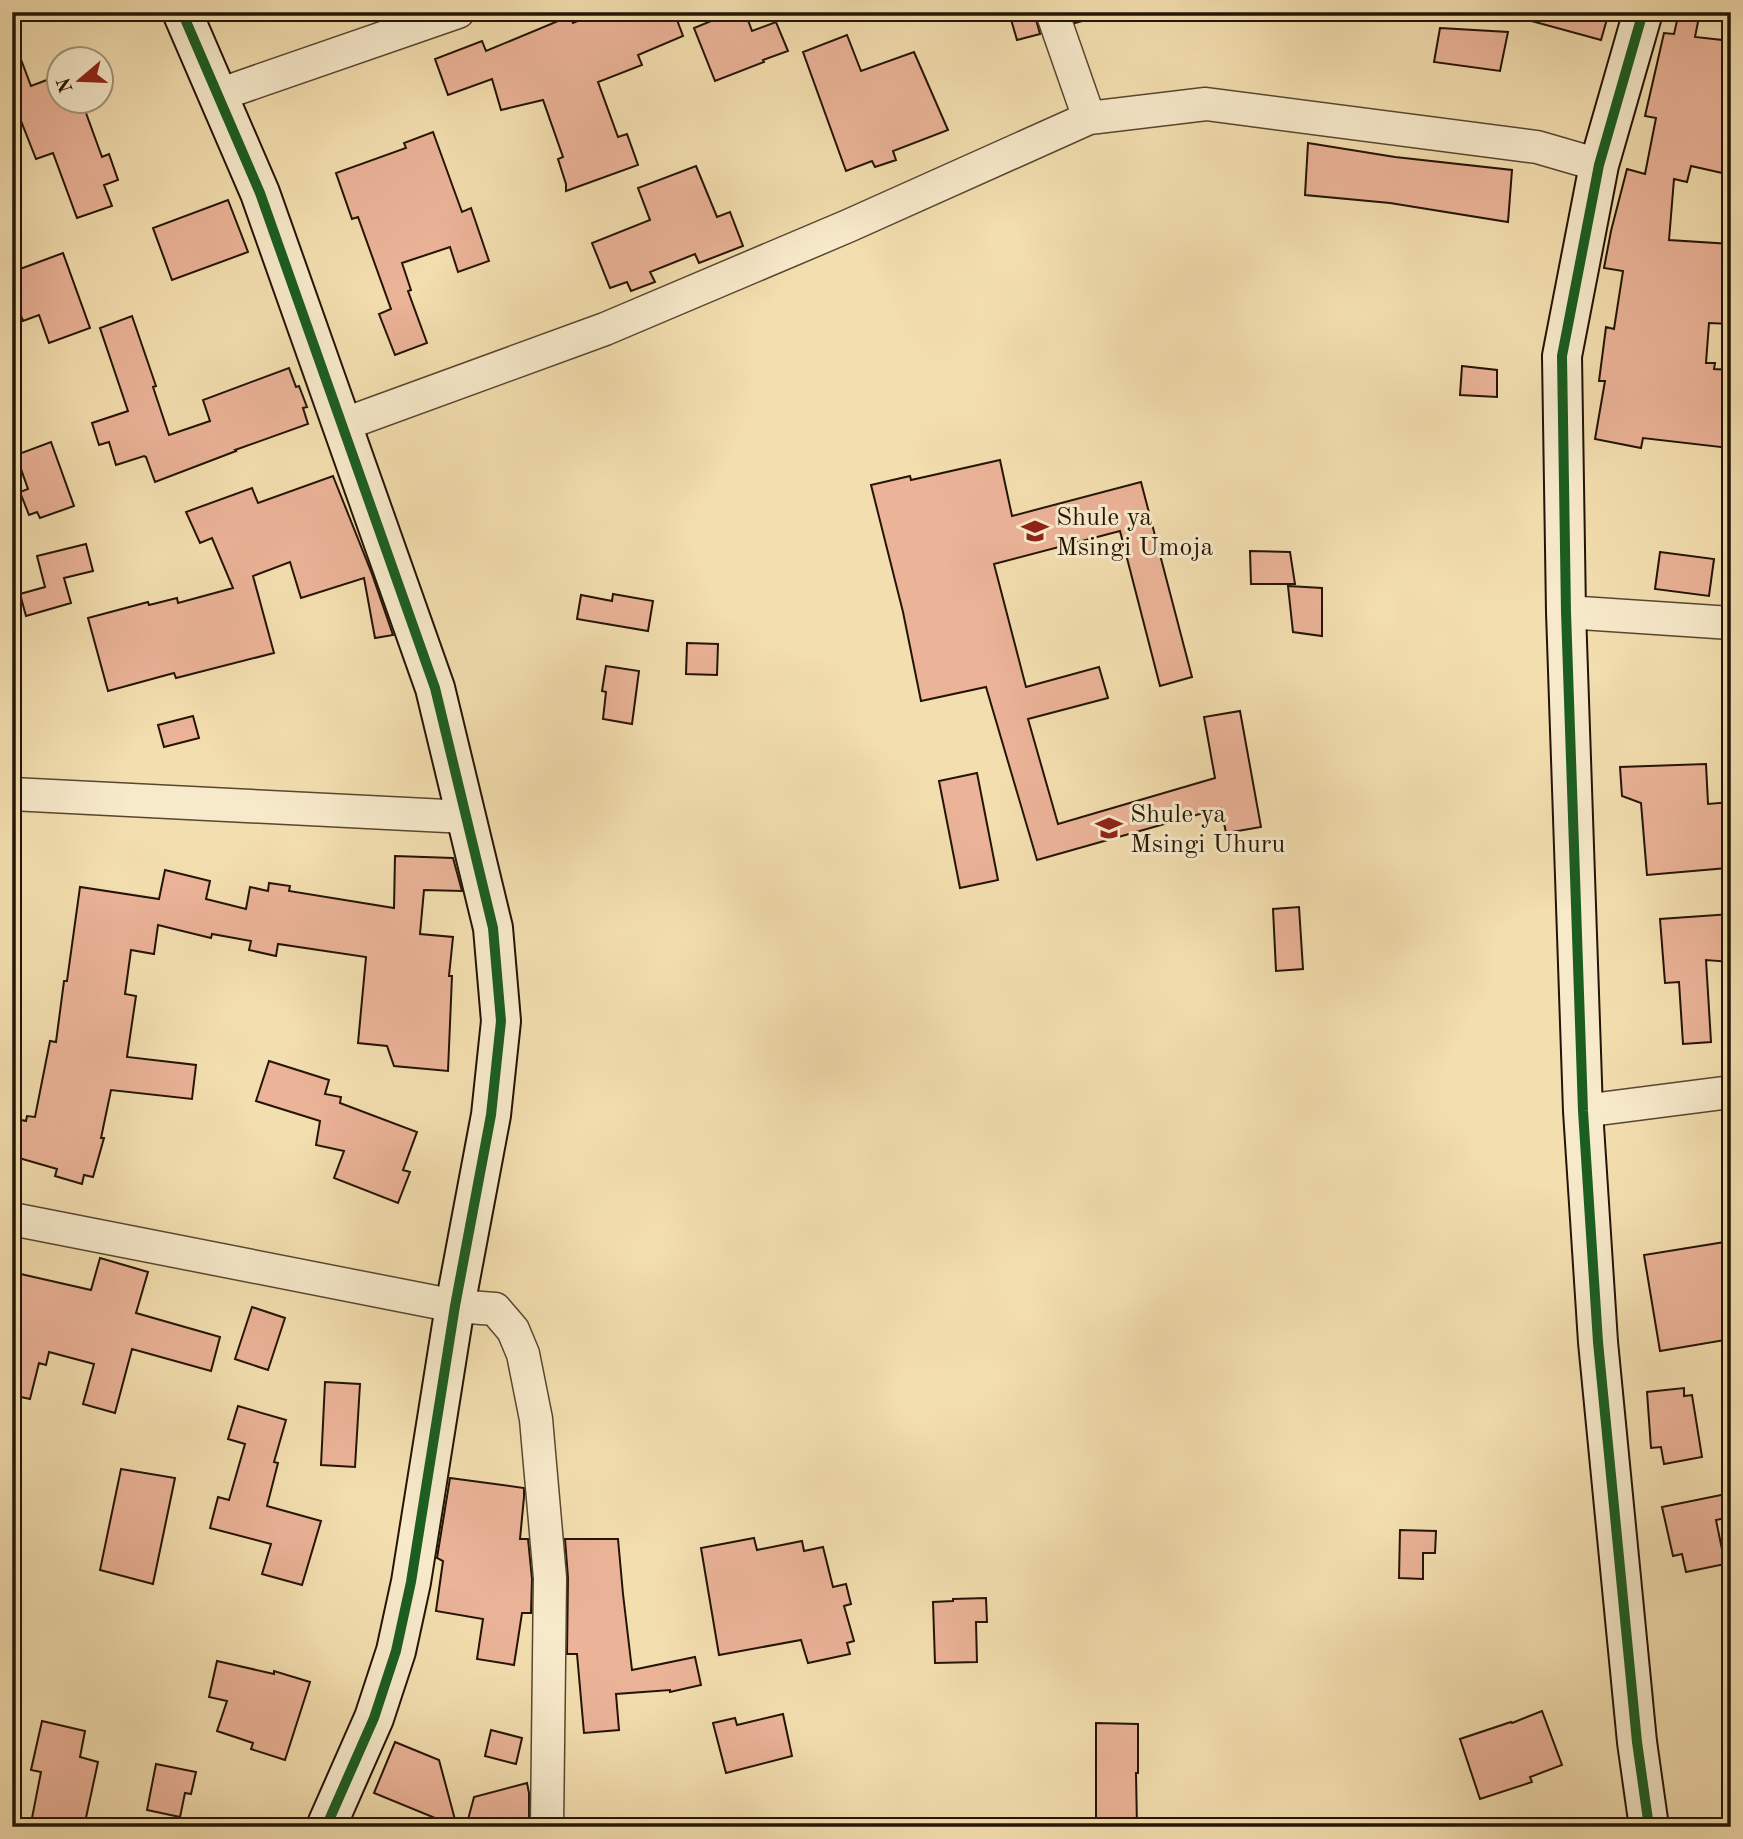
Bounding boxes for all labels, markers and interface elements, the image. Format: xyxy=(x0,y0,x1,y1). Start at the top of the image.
north arrow xyxy=(46,46,116,116)
text: N xyxy=(55,74,78,95)
place label: Shule ya Msingi Umoja xyxy=(1056,505,1214,561)
school or university icon: Shule ya Msingi Umoja xyxy=(1020,516,1050,546)
place label: Shule ya Msingi Uhuru xyxy=(1130,802,1285,858)
school or university icon: Shule ya Msingi Uhuru xyxy=(1094,813,1124,843)

